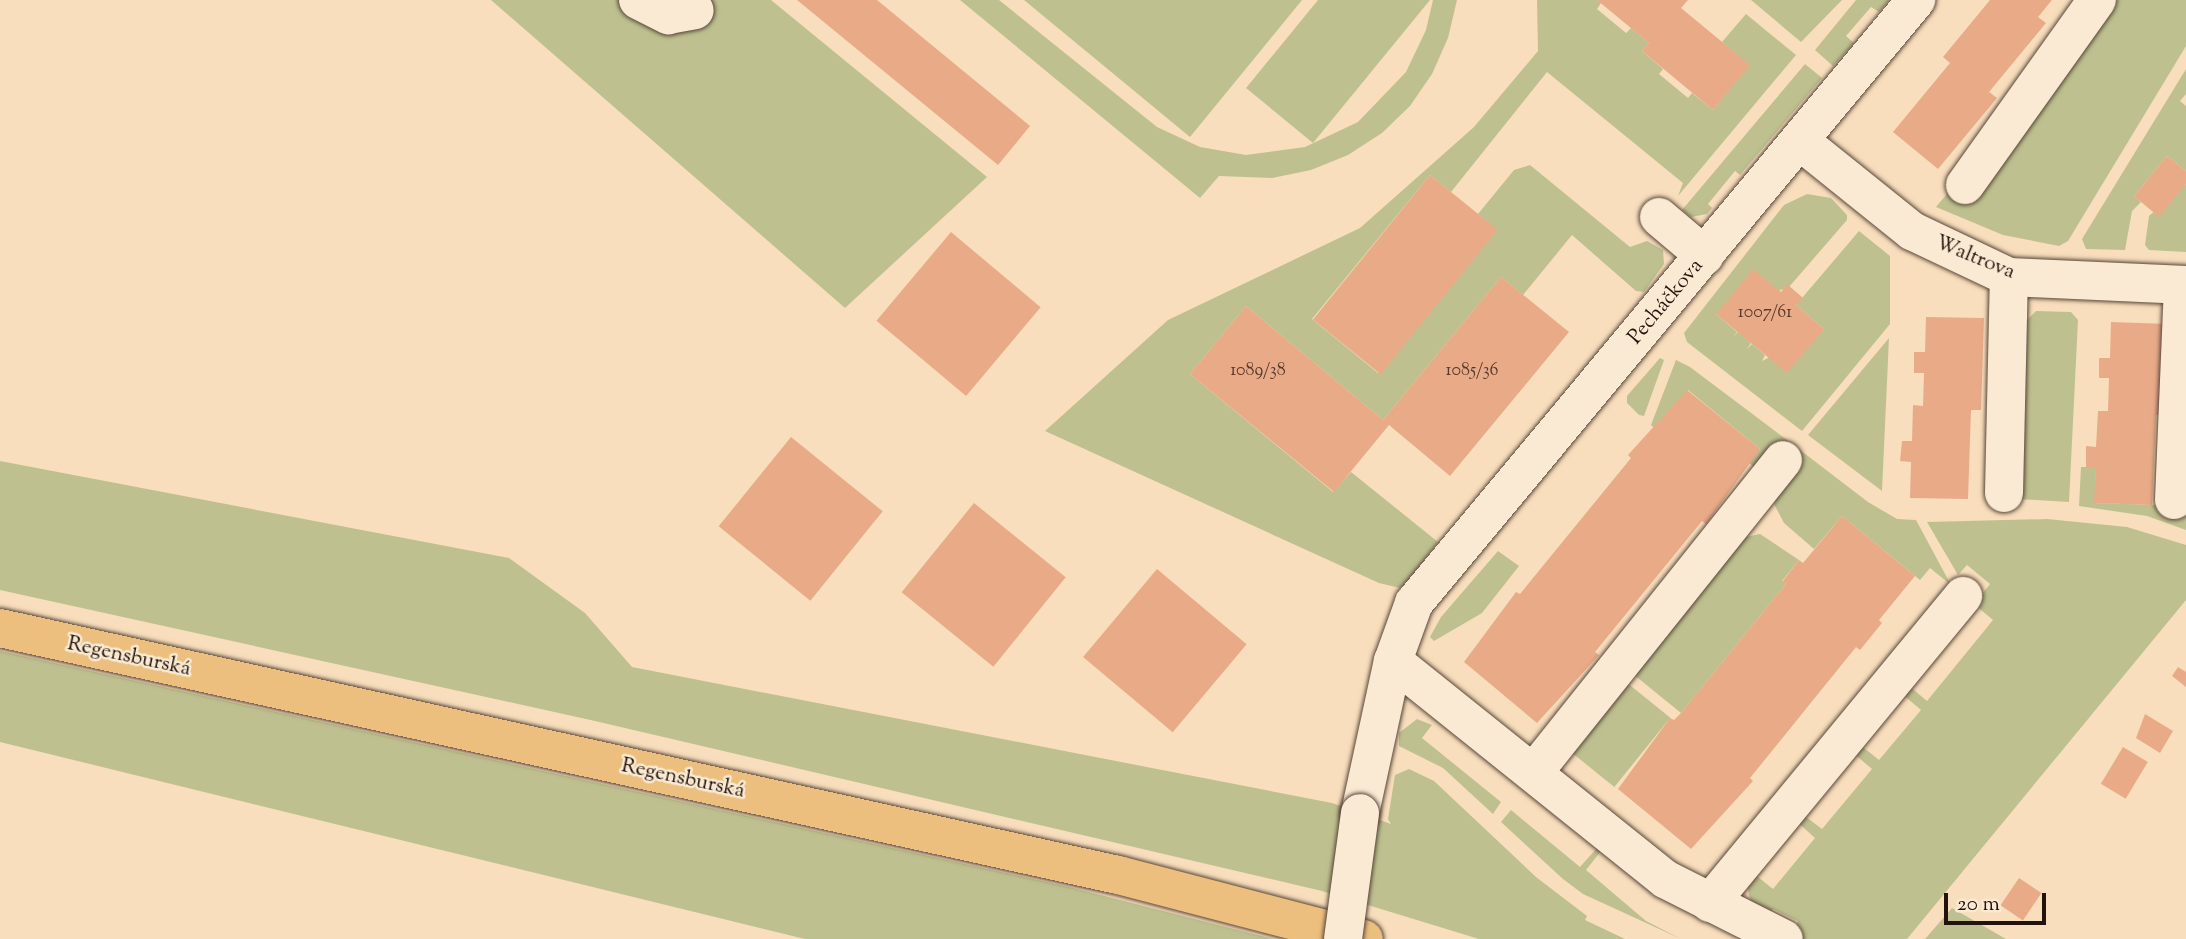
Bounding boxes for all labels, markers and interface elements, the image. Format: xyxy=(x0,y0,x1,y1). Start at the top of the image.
street label: Waltrova xyxy=(1931,231,2019,285)
street label: Pecháčkova xyxy=(1623,254,1709,350)
house number: 1007/61 xyxy=(1738,302,1792,324)
house number: 1089/38 xyxy=(1230,360,1286,382)
house number: 1085/36 xyxy=(1446,360,1498,382)
street label: Regensburská xyxy=(65,632,193,682)
street label: Regensburská xyxy=(619,754,747,804)
scale bar xyxy=(1948,880,2050,924)
text: 20 m xyxy=(1957,890,2000,920)

